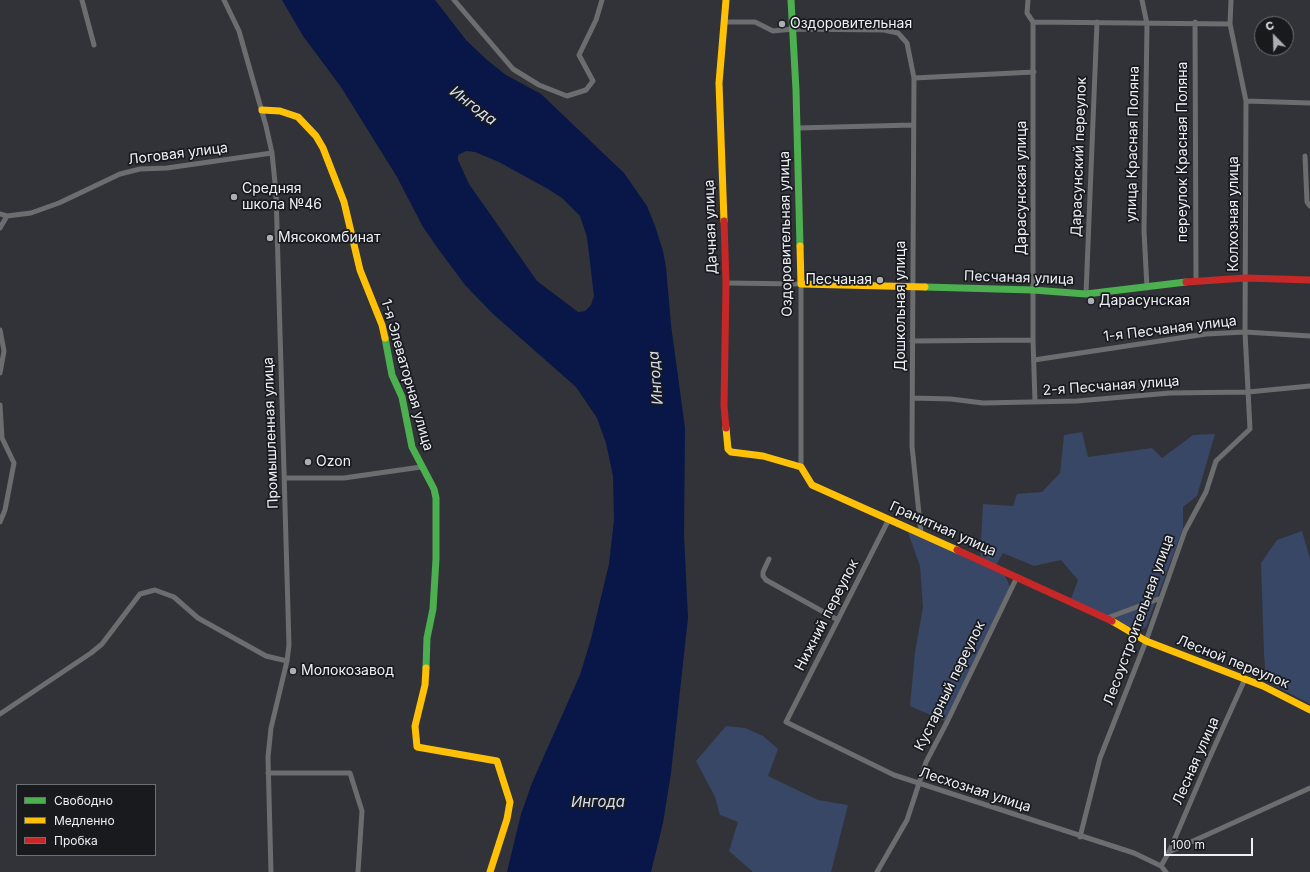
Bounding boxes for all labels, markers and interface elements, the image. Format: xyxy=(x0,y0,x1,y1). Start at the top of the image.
place label: Оздоровительная xyxy=(790,16,912,32)
north arrow xyxy=(1254,16,1294,56)
text: С xyxy=(1263,18,1276,34)
marker: Оздоровительная xyxy=(777,19,787,29)
street label: переулок Красная Поляна xyxy=(1175,62,1191,242)
street label: улица Красная Поляна xyxy=(1123,66,1143,222)
street label: Дарасунский переулок xyxy=(1068,77,1090,237)
water label: Ингода xyxy=(446,83,500,129)
street label: Дарасунская улица xyxy=(1014,121,1030,255)
street label: Логовая улица xyxy=(127,140,229,168)
street label: Оздоровительная улица xyxy=(776,151,796,317)
street label: Колхозная улица xyxy=(1226,156,1242,272)
street label: Дачная улица xyxy=(701,179,721,275)
place label: Средняя школа №46 xyxy=(242,181,322,214)
marker: Средняя школа №46 xyxy=(229,192,239,202)
place label: Мясокомбинат xyxy=(278,230,380,246)
marker: Мясокомбинат xyxy=(265,233,275,243)
street label: Дошкольная улица xyxy=(893,241,909,371)
street label: Песчаная улица xyxy=(964,268,1074,288)
place label: Песчаная xyxy=(805,272,872,288)
marker: Песчаная xyxy=(875,275,885,285)
place label: Дарасунская xyxy=(1099,293,1190,309)
marker: Дарасунская xyxy=(1086,296,1096,306)
street label: 1-я Элеваторная улица xyxy=(377,297,437,453)
street label: 1-я Песчаная улица xyxy=(1102,312,1238,346)
water label: Ингода xyxy=(645,350,667,406)
street label: Промышленная улица xyxy=(260,357,282,509)
street label: 2-я Песчаная улица xyxy=(1042,373,1180,399)
place label: Ozon xyxy=(316,454,351,470)
marker: Ozon xyxy=(303,457,313,467)
street label: Гранитная улица xyxy=(887,498,999,560)
street label: Лесоустроительная улица xyxy=(1100,532,1178,708)
street label: Нижний переулок xyxy=(792,556,862,674)
street label: Кустарный переулок xyxy=(911,618,989,754)
street label: Лесной переулок xyxy=(1174,632,1292,692)
place label: Молокозавод xyxy=(301,663,394,679)
marker: Молокозавод xyxy=(288,666,298,676)
street label: Лесная улица xyxy=(1169,715,1223,807)
street label: Лесхозная улица xyxy=(917,764,1033,816)
legend xyxy=(16,784,156,856)
text: Свободно xyxy=(54,793,113,808)
water label: Ингода xyxy=(571,793,625,811)
text: Медленно xyxy=(54,813,115,828)
scale bar xyxy=(1166,830,1255,856)
text: Пробка xyxy=(54,833,98,848)
text: 100 m xyxy=(1171,837,1205,852)

